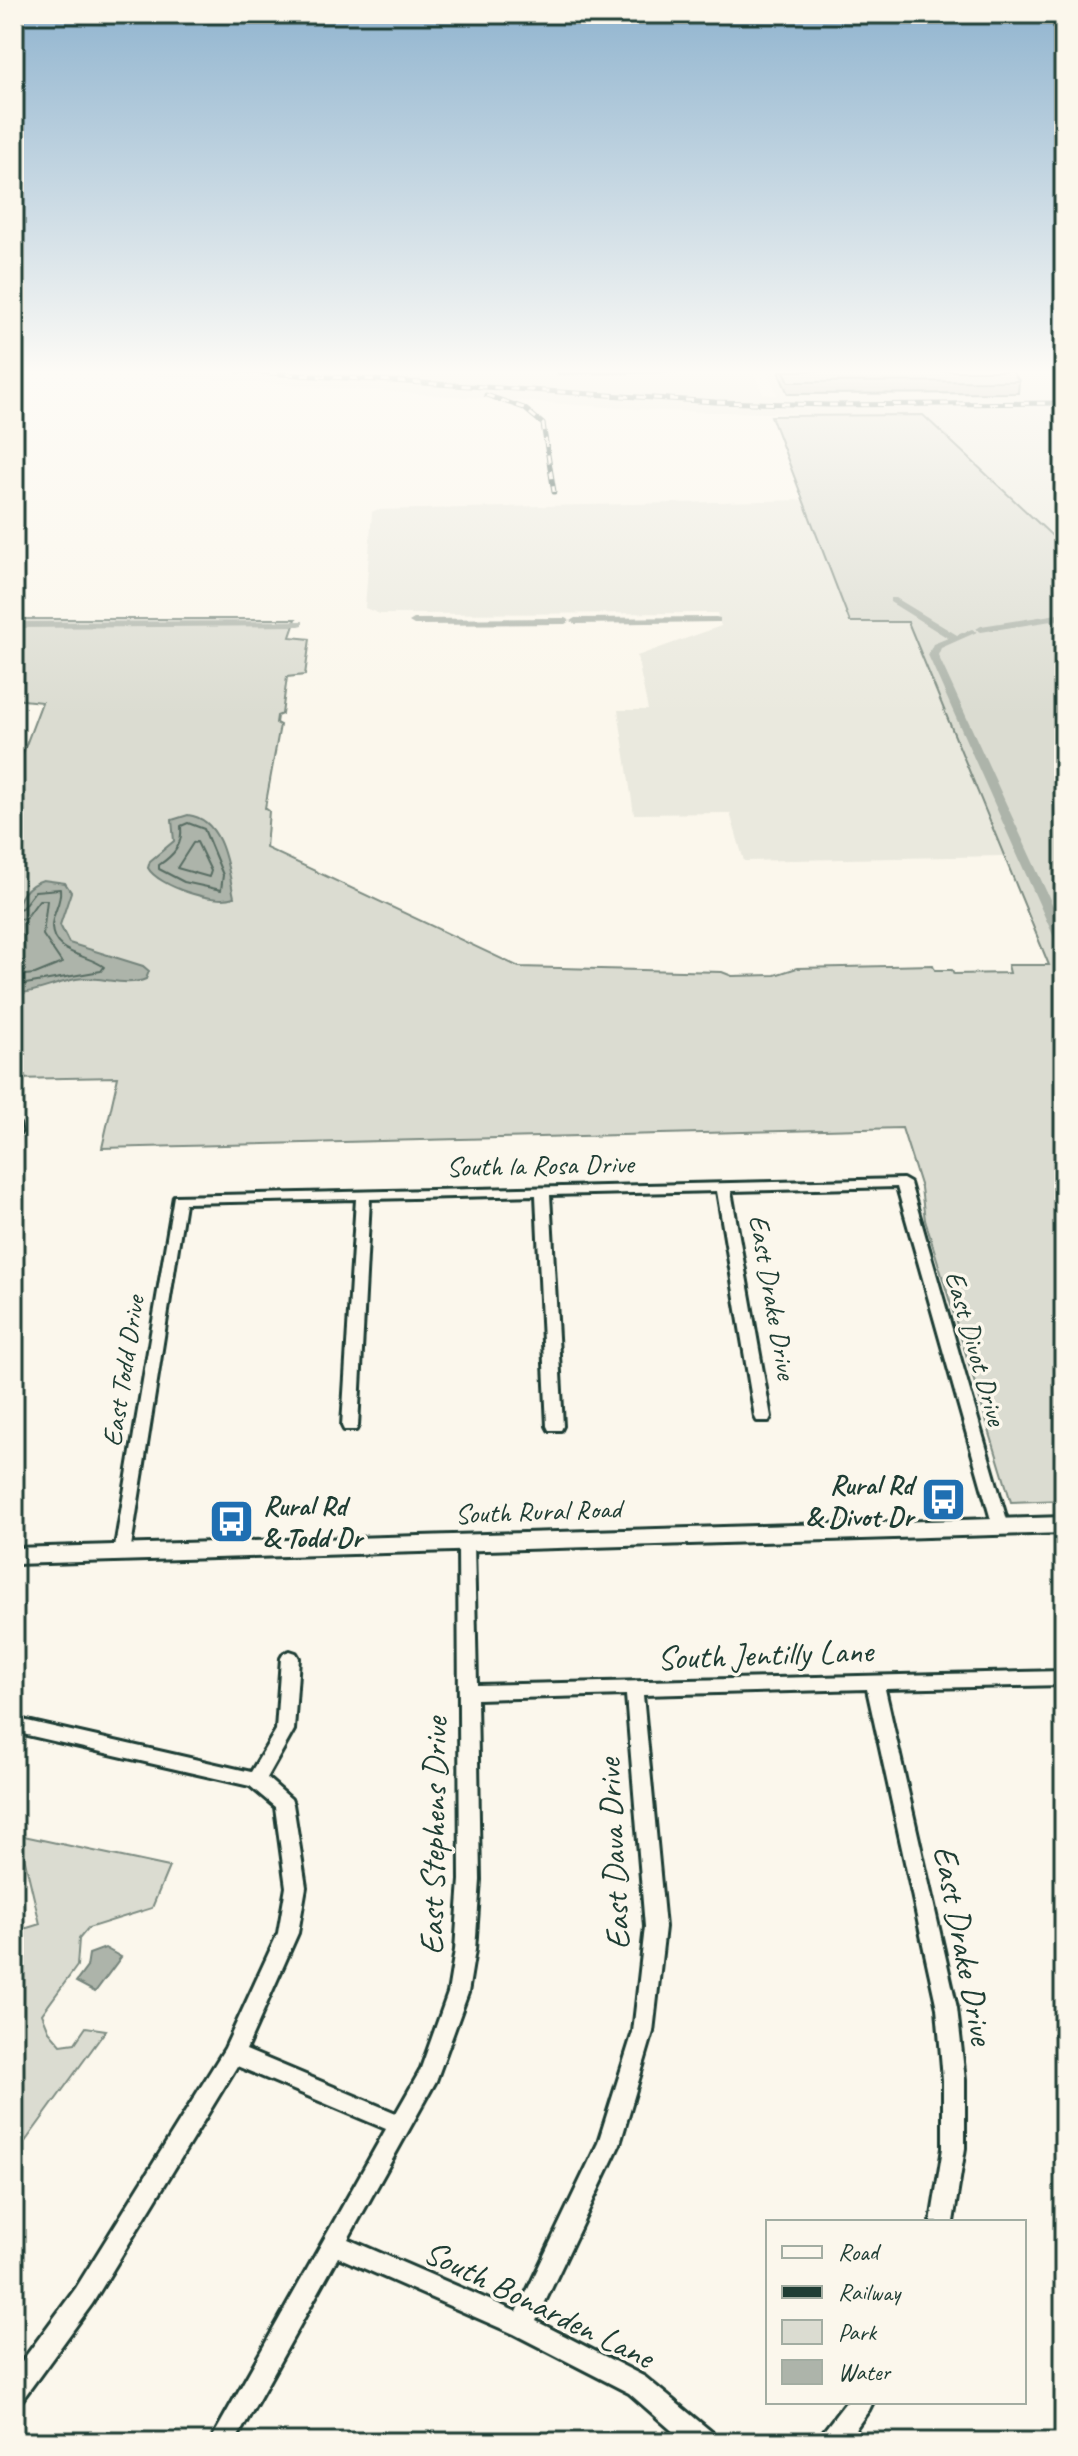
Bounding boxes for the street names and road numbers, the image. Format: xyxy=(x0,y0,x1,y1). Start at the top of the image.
street label: South la Rosa Drive xyxy=(446,1146,636,1184)
street label: East Drake Drive xyxy=(741,1212,805,1384)
street label: East Divot Drive xyxy=(937,1267,1015,1431)
street label: East Todd Drive xyxy=(94,1291,152,1449)
street label: South Rural Road xyxy=(454,1490,626,1531)
street label: South Jentilly Lane xyxy=(656,1629,876,1679)
street label: East Stephens Drive xyxy=(409,1715,457,1955)
street label: East Dava Drive xyxy=(586,1755,639,1951)
street label: East Drake Drive xyxy=(924,1842,1005,2050)
street label: South Bonarden Lane xyxy=(417,2230,664,2379)

